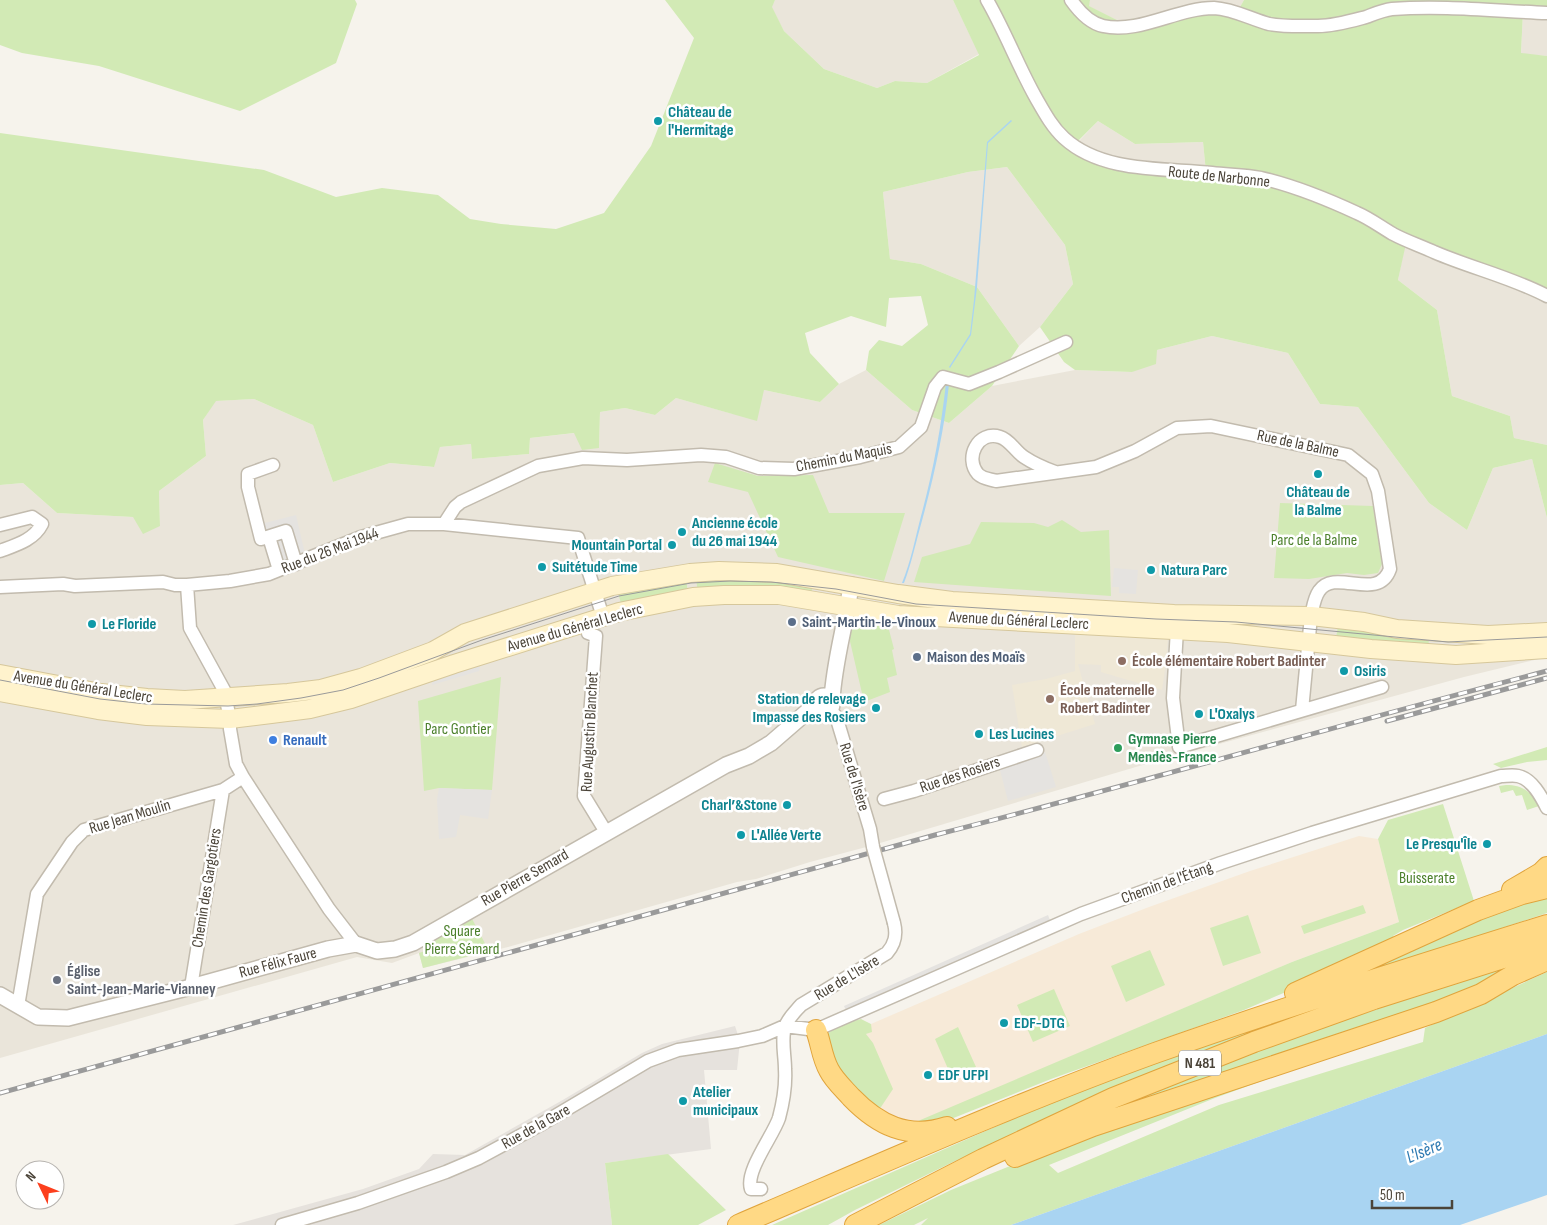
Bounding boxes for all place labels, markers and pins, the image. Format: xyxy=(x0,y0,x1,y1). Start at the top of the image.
place label: Château de l'Hermitage xyxy=(668,103,734,140)
marker: Château de l'Hermitage xyxy=(652,115,664,127)
marker: Château de la Balme xyxy=(1312,468,1324,480)
place label: Château de la Balme xyxy=(1286,483,1350,520)
place label: Ancienne école du 26 mai 1944 xyxy=(691,514,778,551)
marker: Ancienne école du 26 mai 1944 xyxy=(676,526,688,538)
place label: Mountain Portal xyxy=(572,536,662,555)
marker: Mountain Portal xyxy=(666,539,678,551)
place label: Suitétude Time xyxy=(552,558,638,577)
marker: Suitétude Time xyxy=(536,561,548,573)
place label: Natura Parc xyxy=(1161,561,1228,580)
marker: Natura Parc xyxy=(1145,564,1157,576)
place label: Saint-Martin-le-Vinoux xyxy=(802,613,936,632)
place label: Le Floride xyxy=(102,615,156,634)
marker: Saint-Martin-le-Vinoux xyxy=(786,616,798,628)
marker: Le Floride xyxy=(86,618,98,630)
place label: Maison des Moaïs xyxy=(927,648,1025,667)
marker: Maison des Moaïs xyxy=(911,651,923,663)
place label: École élémentaire Robert Badinter xyxy=(1132,652,1326,671)
marker: École élémentaire Robert Badinter xyxy=(1116,655,1128,667)
place label: Osiris xyxy=(1354,662,1386,681)
marker: Osiris xyxy=(1338,665,1350,677)
place label: École maternelle Robert Badinter xyxy=(1060,681,1155,718)
place label: Station de relevage Impasse des Rosiers xyxy=(753,690,866,727)
marker: École maternelle Robert Badinter xyxy=(1044,693,1056,705)
marker: Station de relevage Impasse des Rosiers xyxy=(870,702,882,714)
place label: L'Oxalys xyxy=(1209,705,1255,724)
marker: L'Oxalys xyxy=(1193,708,1205,720)
place label: Les Lucines xyxy=(989,725,1054,744)
marker: Les Lucines xyxy=(973,728,985,740)
place label: Gymnase Pierre Mendès-France xyxy=(1128,730,1217,767)
place label: Renault xyxy=(283,731,327,750)
marker: Renault xyxy=(267,734,279,746)
marker: Gymnase Pierre Mendès-France xyxy=(1112,742,1124,754)
place label: Charl’&Stone xyxy=(701,796,777,815)
marker: Charl’&Stone xyxy=(781,799,793,811)
place label: L'Allée Verte xyxy=(751,826,821,845)
marker: L'Allée Verte xyxy=(735,829,747,841)
place label: Le Presqu'Île xyxy=(1406,835,1477,854)
marker: Le Presqu'Île xyxy=(1481,838,1493,850)
place label: Église Saint-Jean-Marie-Vianney xyxy=(67,962,216,999)
marker: Église Saint-Jean-Marie-Vianney xyxy=(51,974,63,986)
place label: EDF-DTG xyxy=(1014,1014,1065,1033)
marker: EDF-DTG xyxy=(998,1017,1010,1029)
place label: EDF UFPI xyxy=(938,1066,988,1085)
marker: EDF UFPI xyxy=(922,1069,934,1081)
place label: Atelier municipaux xyxy=(692,1083,758,1120)
marker: Atelier municipaux xyxy=(677,1095,689,1107)

